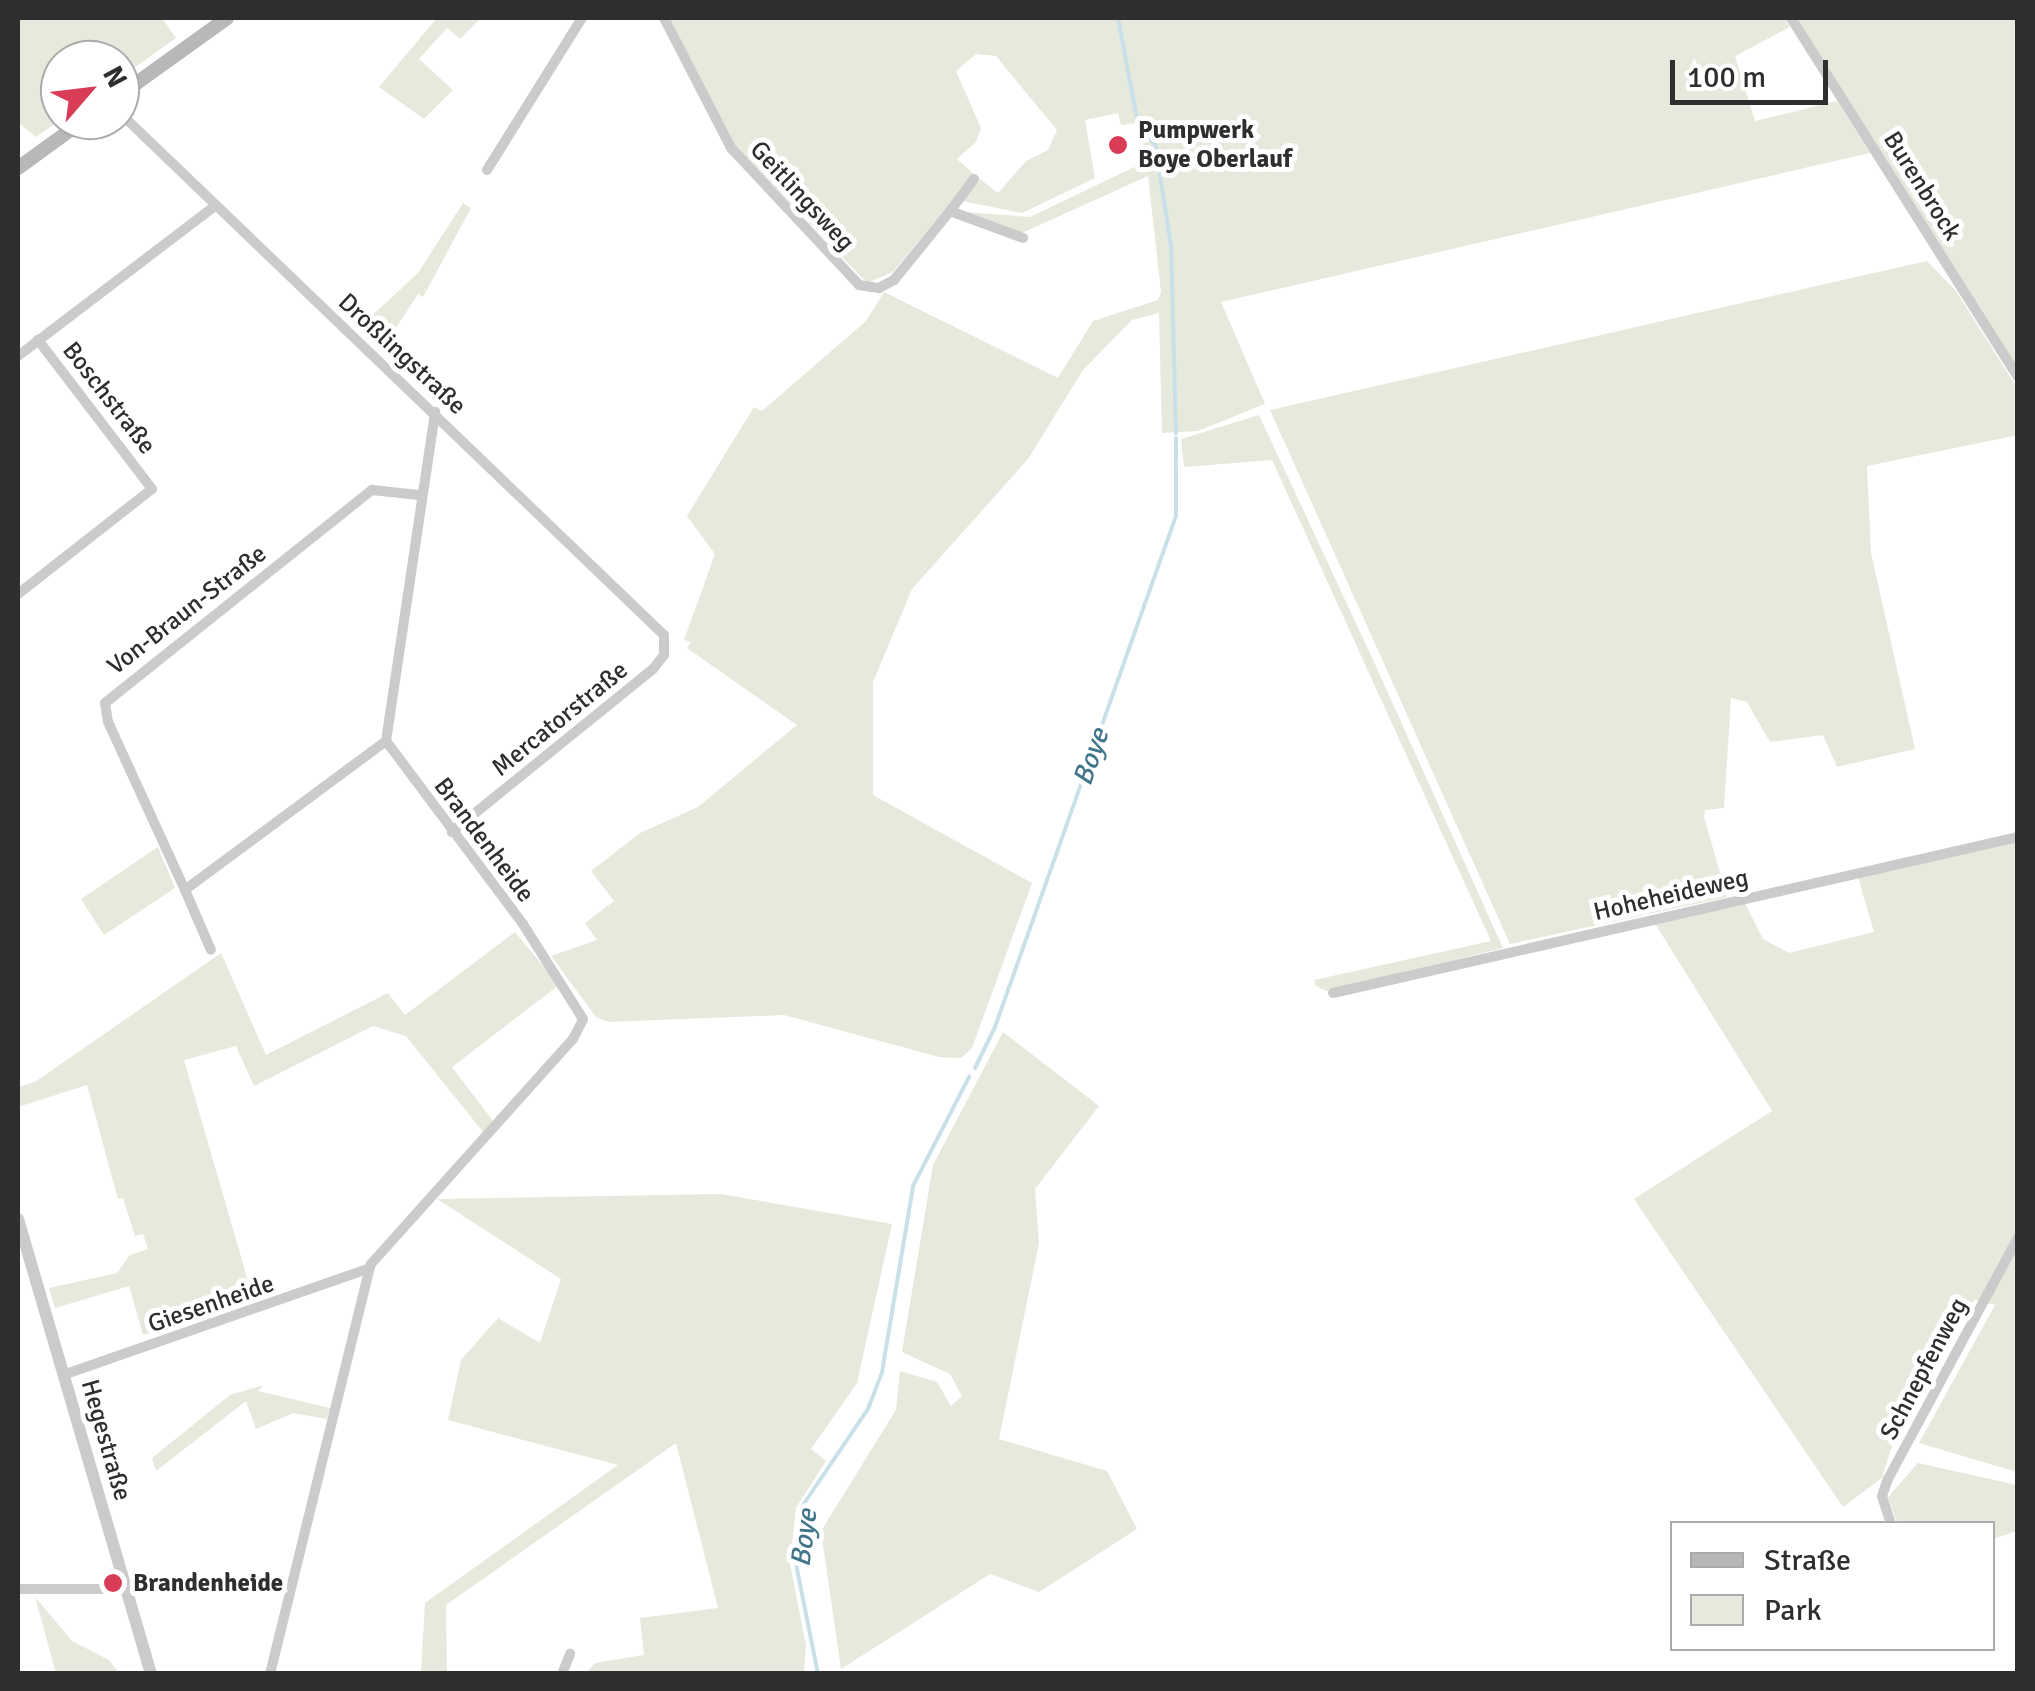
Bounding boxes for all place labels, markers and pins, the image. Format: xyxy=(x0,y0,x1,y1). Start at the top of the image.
place label: Pumpwerk Boye Oberlauf xyxy=(1138,116,1292,175)
marker: Pumpwerk Boye Oberlauf xyxy=(1107,134,1129,156)
place label: Brandenheide xyxy=(133,1568,283,1598)
marker: Brandenheide xyxy=(102,1572,124,1594)

